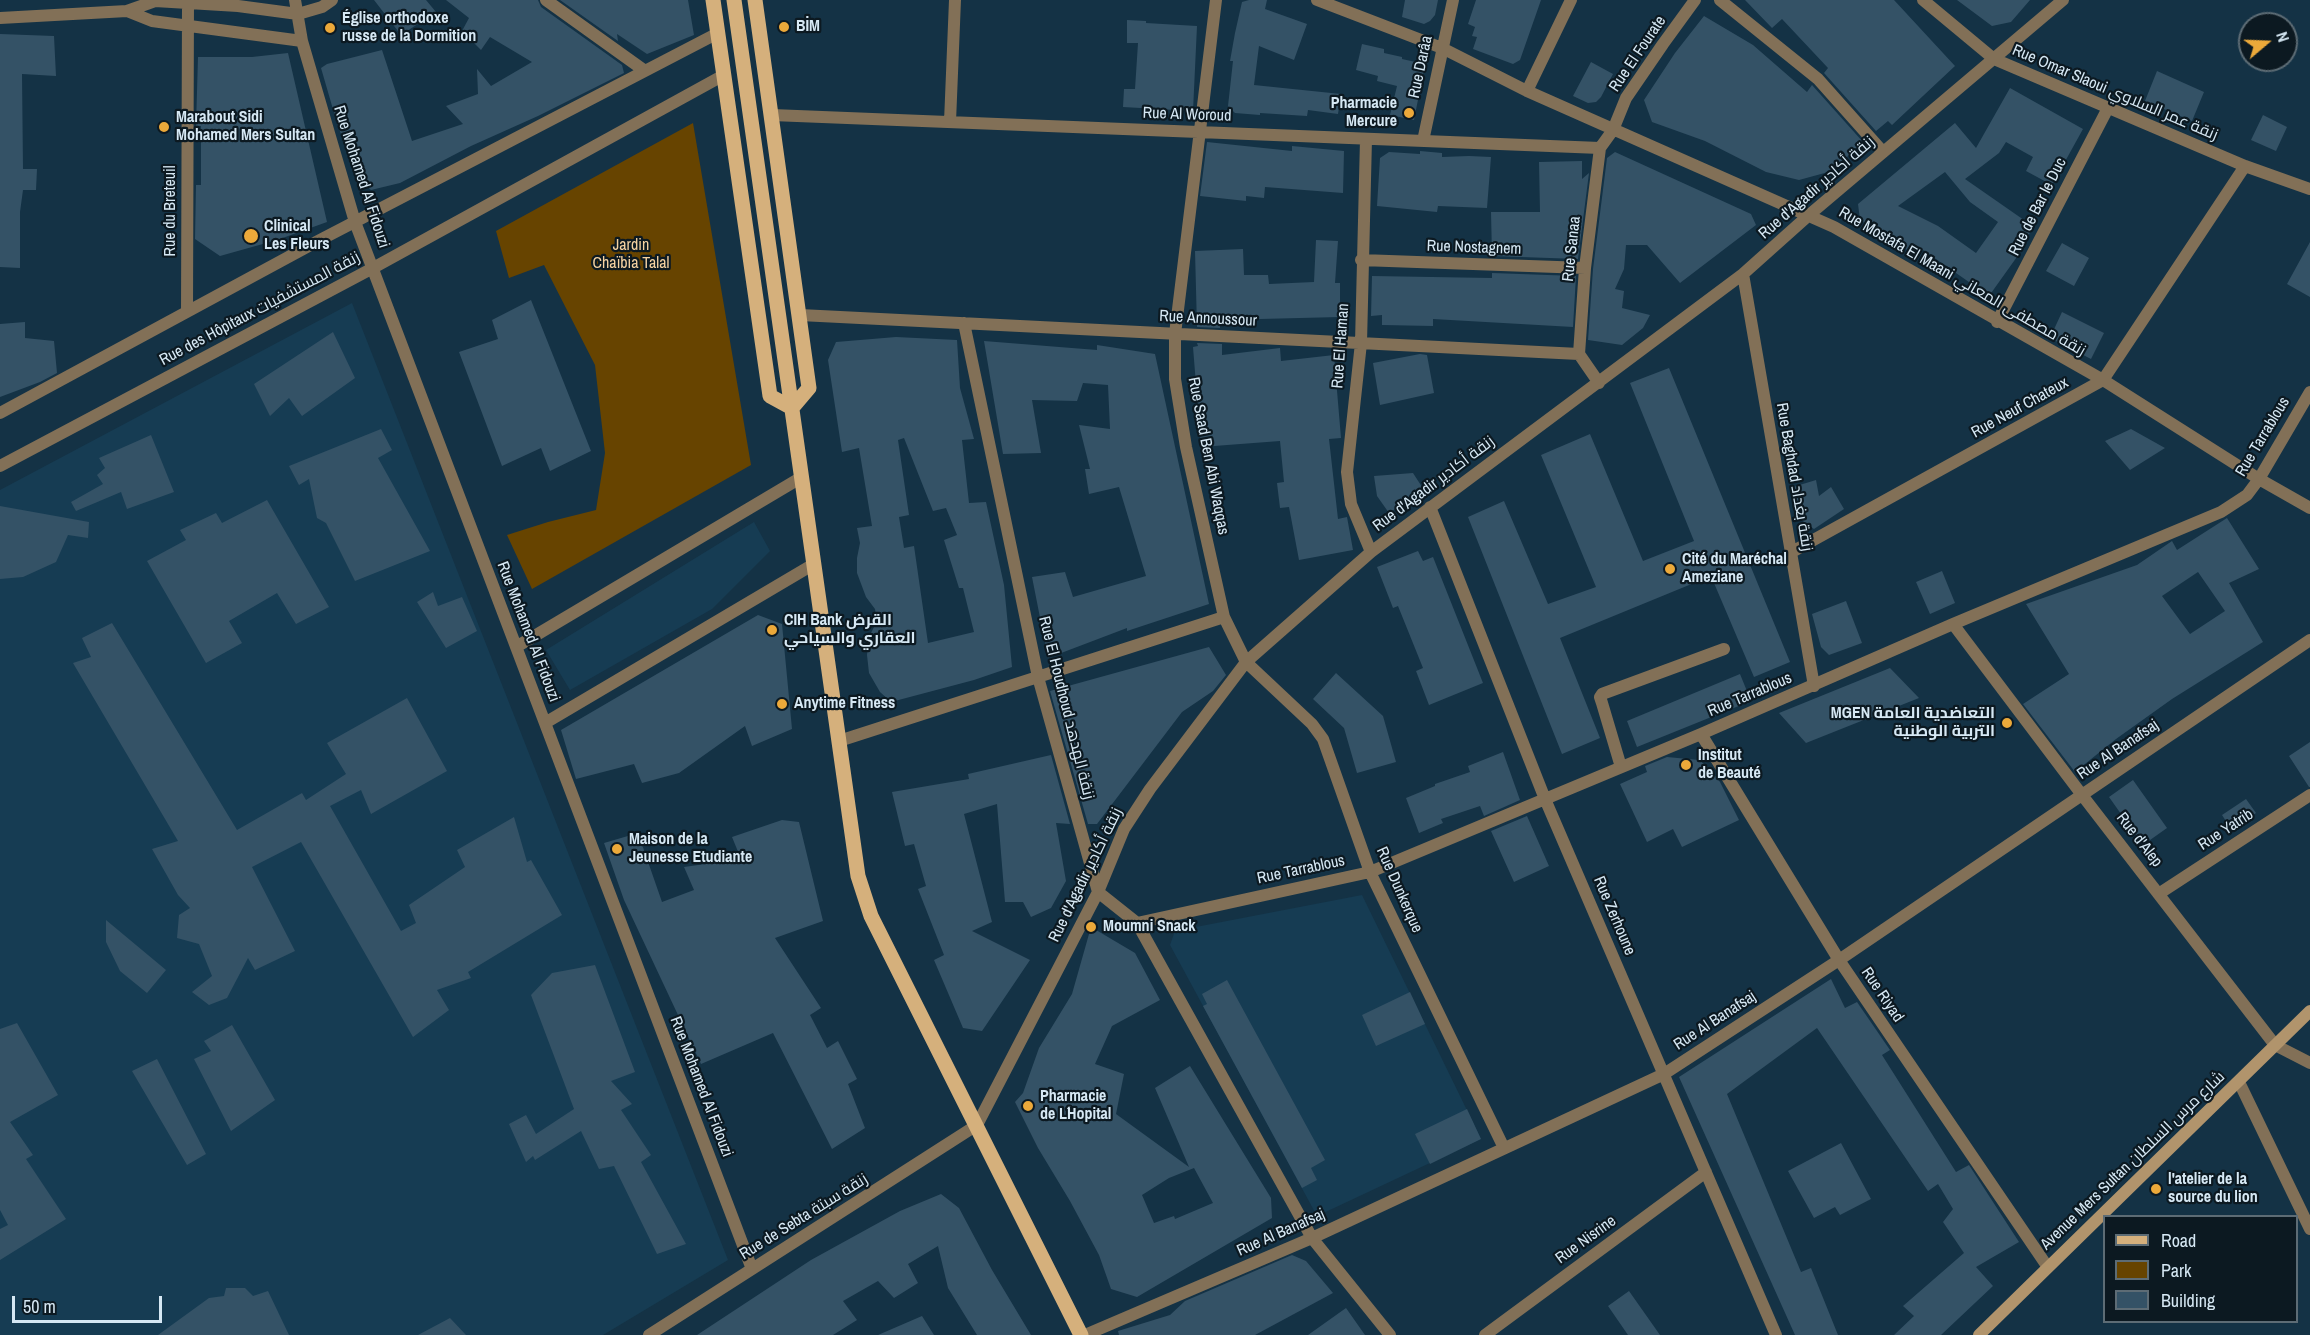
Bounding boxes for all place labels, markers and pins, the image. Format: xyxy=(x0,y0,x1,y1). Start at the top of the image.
place label: Église orthodoxe russe de la Dormition xyxy=(342,9,476,47)
place label: BİM xyxy=(796,17,820,37)
marker: BİM xyxy=(777,20,791,34)
marker: Église orthodoxe russe de la Dormition xyxy=(323,21,337,35)
place label: Pharmacie Mercure xyxy=(1331,94,1397,132)
marker: Pharmacie Mercure xyxy=(1402,106,1416,120)
place label: Marabout Sidi Mohamed Mers Sultan xyxy=(176,108,315,146)
marker: Marabout Sidi Mohamed Mers Sultan xyxy=(157,120,171,134)
place label: Clinical Les Fleurs xyxy=(264,217,330,255)
marker: Clinical Les Fleurs xyxy=(242,227,260,245)
place label: Cité du Maréchal Ameziane xyxy=(1682,550,1787,588)
marker: Cité du Maréchal Ameziane xyxy=(1663,562,1677,576)
place label: CIH Bank القرض العقاري والسياحي xyxy=(784,611,916,649)
marker: CIH Bank القرض العقاري والسياحي xyxy=(765,623,779,637)
place label: Anytime Fitness xyxy=(794,694,895,714)
marker: Anytime Fitness xyxy=(775,697,789,711)
place label: MGEN التعاضدية العامة التربية الوطنية xyxy=(1831,704,1995,742)
marker: MGEN التعاضدية العامة التربية الوطنية xyxy=(2000,716,2014,730)
place label: Institut de Beauté xyxy=(1698,746,1761,784)
marker: Institut de Beauté xyxy=(1679,758,1693,772)
place label: Maison de la Jeunesse Etudiante xyxy=(629,830,752,868)
marker: Maison de la Jeunesse Etudiante xyxy=(610,842,624,856)
place label: Moumni Snack xyxy=(1103,917,1196,937)
marker: Moumni Snack xyxy=(1084,920,1098,934)
place label: Pharmacie de L´Hopital xyxy=(1040,1087,1111,1125)
marker: Pharmacie de L´Hopital xyxy=(1021,1099,1035,1113)
place label: l'atelier de la source du lion xyxy=(2168,1170,2258,1208)
marker: l'atelier de la source du lion xyxy=(2149,1182,2163,1196)

